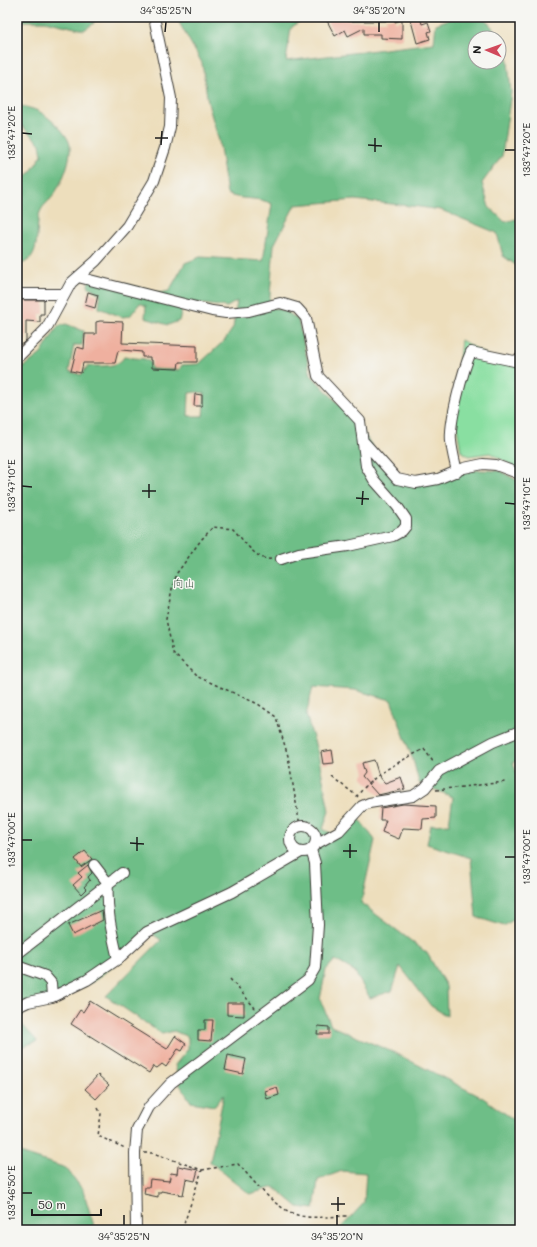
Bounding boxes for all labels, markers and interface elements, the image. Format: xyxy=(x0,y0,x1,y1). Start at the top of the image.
text: 34°35'25"N xyxy=(140,3,192,17)
text: 34°35'20"N xyxy=(353,3,405,17)
north arrow xyxy=(467,30,507,70)
text: N xyxy=(469,45,484,54)
text: 133°47'20"E xyxy=(4,105,18,160)
text: 133°47'20"E xyxy=(519,122,533,177)
text: 133°47'10"E xyxy=(4,459,18,513)
text: 133°47'10"E xyxy=(519,477,533,531)
park label: 向山 xyxy=(173,575,195,590)
text: 133°47'00"E xyxy=(4,812,18,868)
text: 133°47'00"E xyxy=(519,829,533,885)
text: 133°46'50"E xyxy=(4,1165,18,1221)
scale bar xyxy=(32,1191,101,1217)
text: 50 m xyxy=(38,1196,66,1212)
text: 34°35'25"N xyxy=(98,1229,150,1243)
text: 34°35'20"N xyxy=(311,1229,363,1243)

